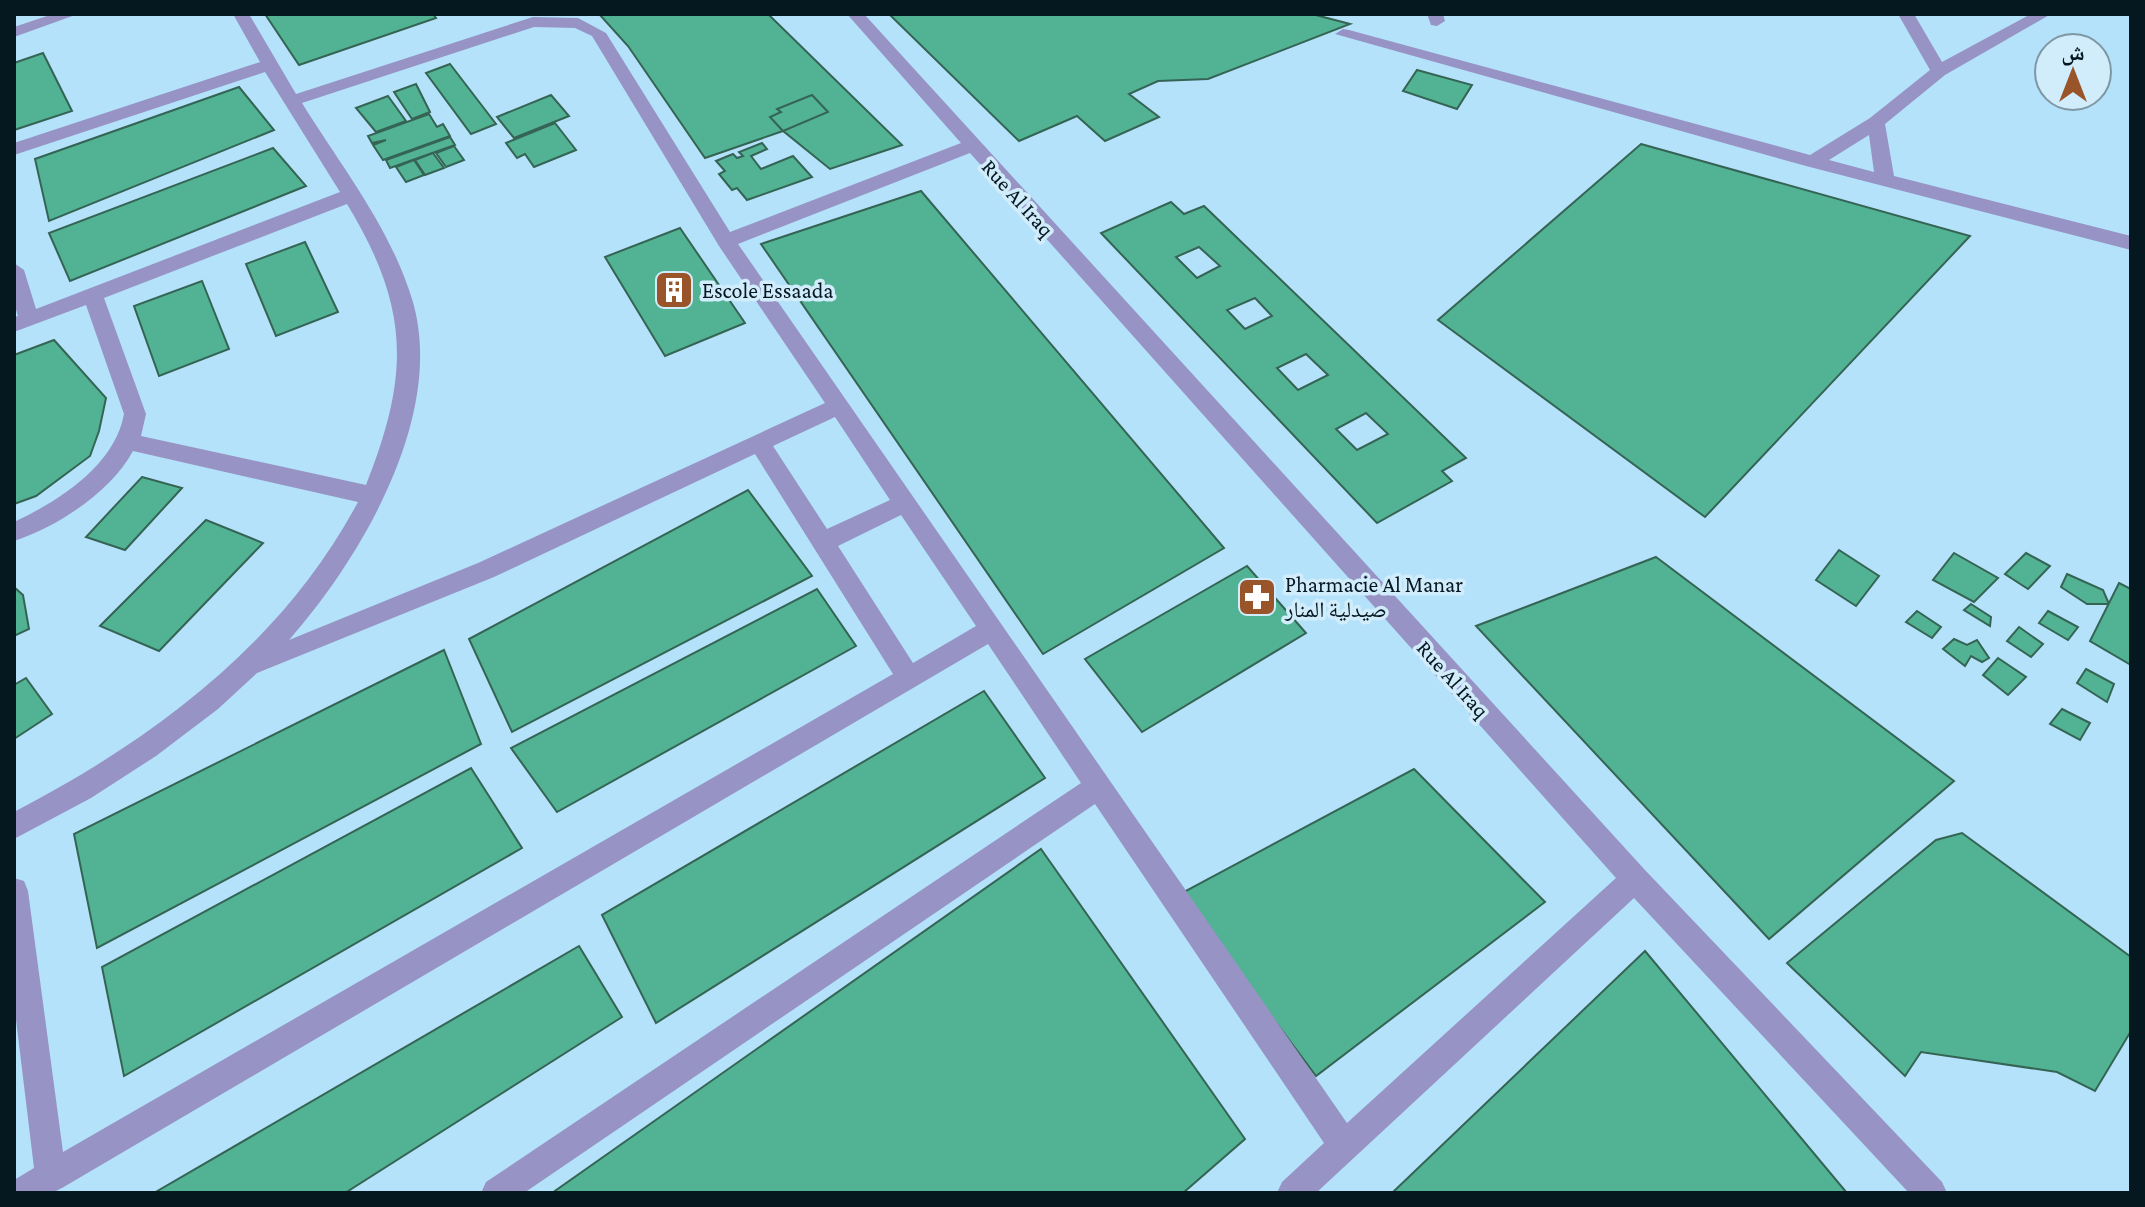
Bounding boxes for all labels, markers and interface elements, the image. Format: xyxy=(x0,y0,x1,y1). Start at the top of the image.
north arrow xyxy=(2033,32,2113,112)
text: ش xyxy=(2061,40,2085,66)
street label: Rue Al Iraq xyxy=(977,154,1060,242)
building icon: Escole Essaada xyxy=(653,269,695,311)
place label: Escole Essaada xyxy=(702,278,833,303)
place label: Pharmacie Al Manar صيدلية المنار xyxy=(1284,572,1463,622)
pharmacy icon: Pharmacie Al Manar صيدلية المنار xyxy=(1236,576,1278,618)
street label: Rue Al Iraq xyxy=(1412,635,1495,723)

